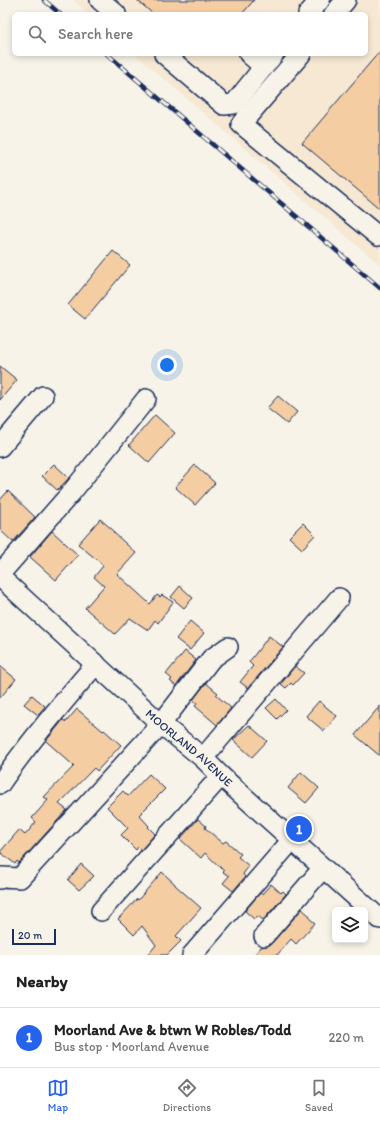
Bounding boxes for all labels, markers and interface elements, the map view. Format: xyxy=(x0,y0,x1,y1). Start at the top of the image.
search box xyxy=(12,12,368,56)
icon: search xyxy=(26,23,48,45)
text: Search here xyxy=(58,25,133,43)
your location xyxy=(157,355,177,375)
street label: MOORLAND AVENUE xyxy=(143,706,235,790)
pin: 1 xyxy=(286,814,312,844)
map controls xyxy=(332,907,368,943)
button: layers xyxy=(332,907,368,943)
scale bar xyxy=(12,927,56,946)
text: 20 m xyxy=(18,929,42,942)
text: Nearby xyxy=(16,971,68,991)
text: Moorland Ave & btwn W Robles/Todd xyxy=(54,1021,291,1039)
text: 1 xyxy=(26,1030,32,1045)
text: 220 m xyxy=(328,1030,364,1045)
text: Bus stop · Moorland Avenue xyxy=(54,1039,209,1054)
tab: Map xyxy=(47,1077,69,1114)
tab: Directions xyxy=(163,1077,211,1114)
tab: Saved xyxy=(305,1077,333,1114)

